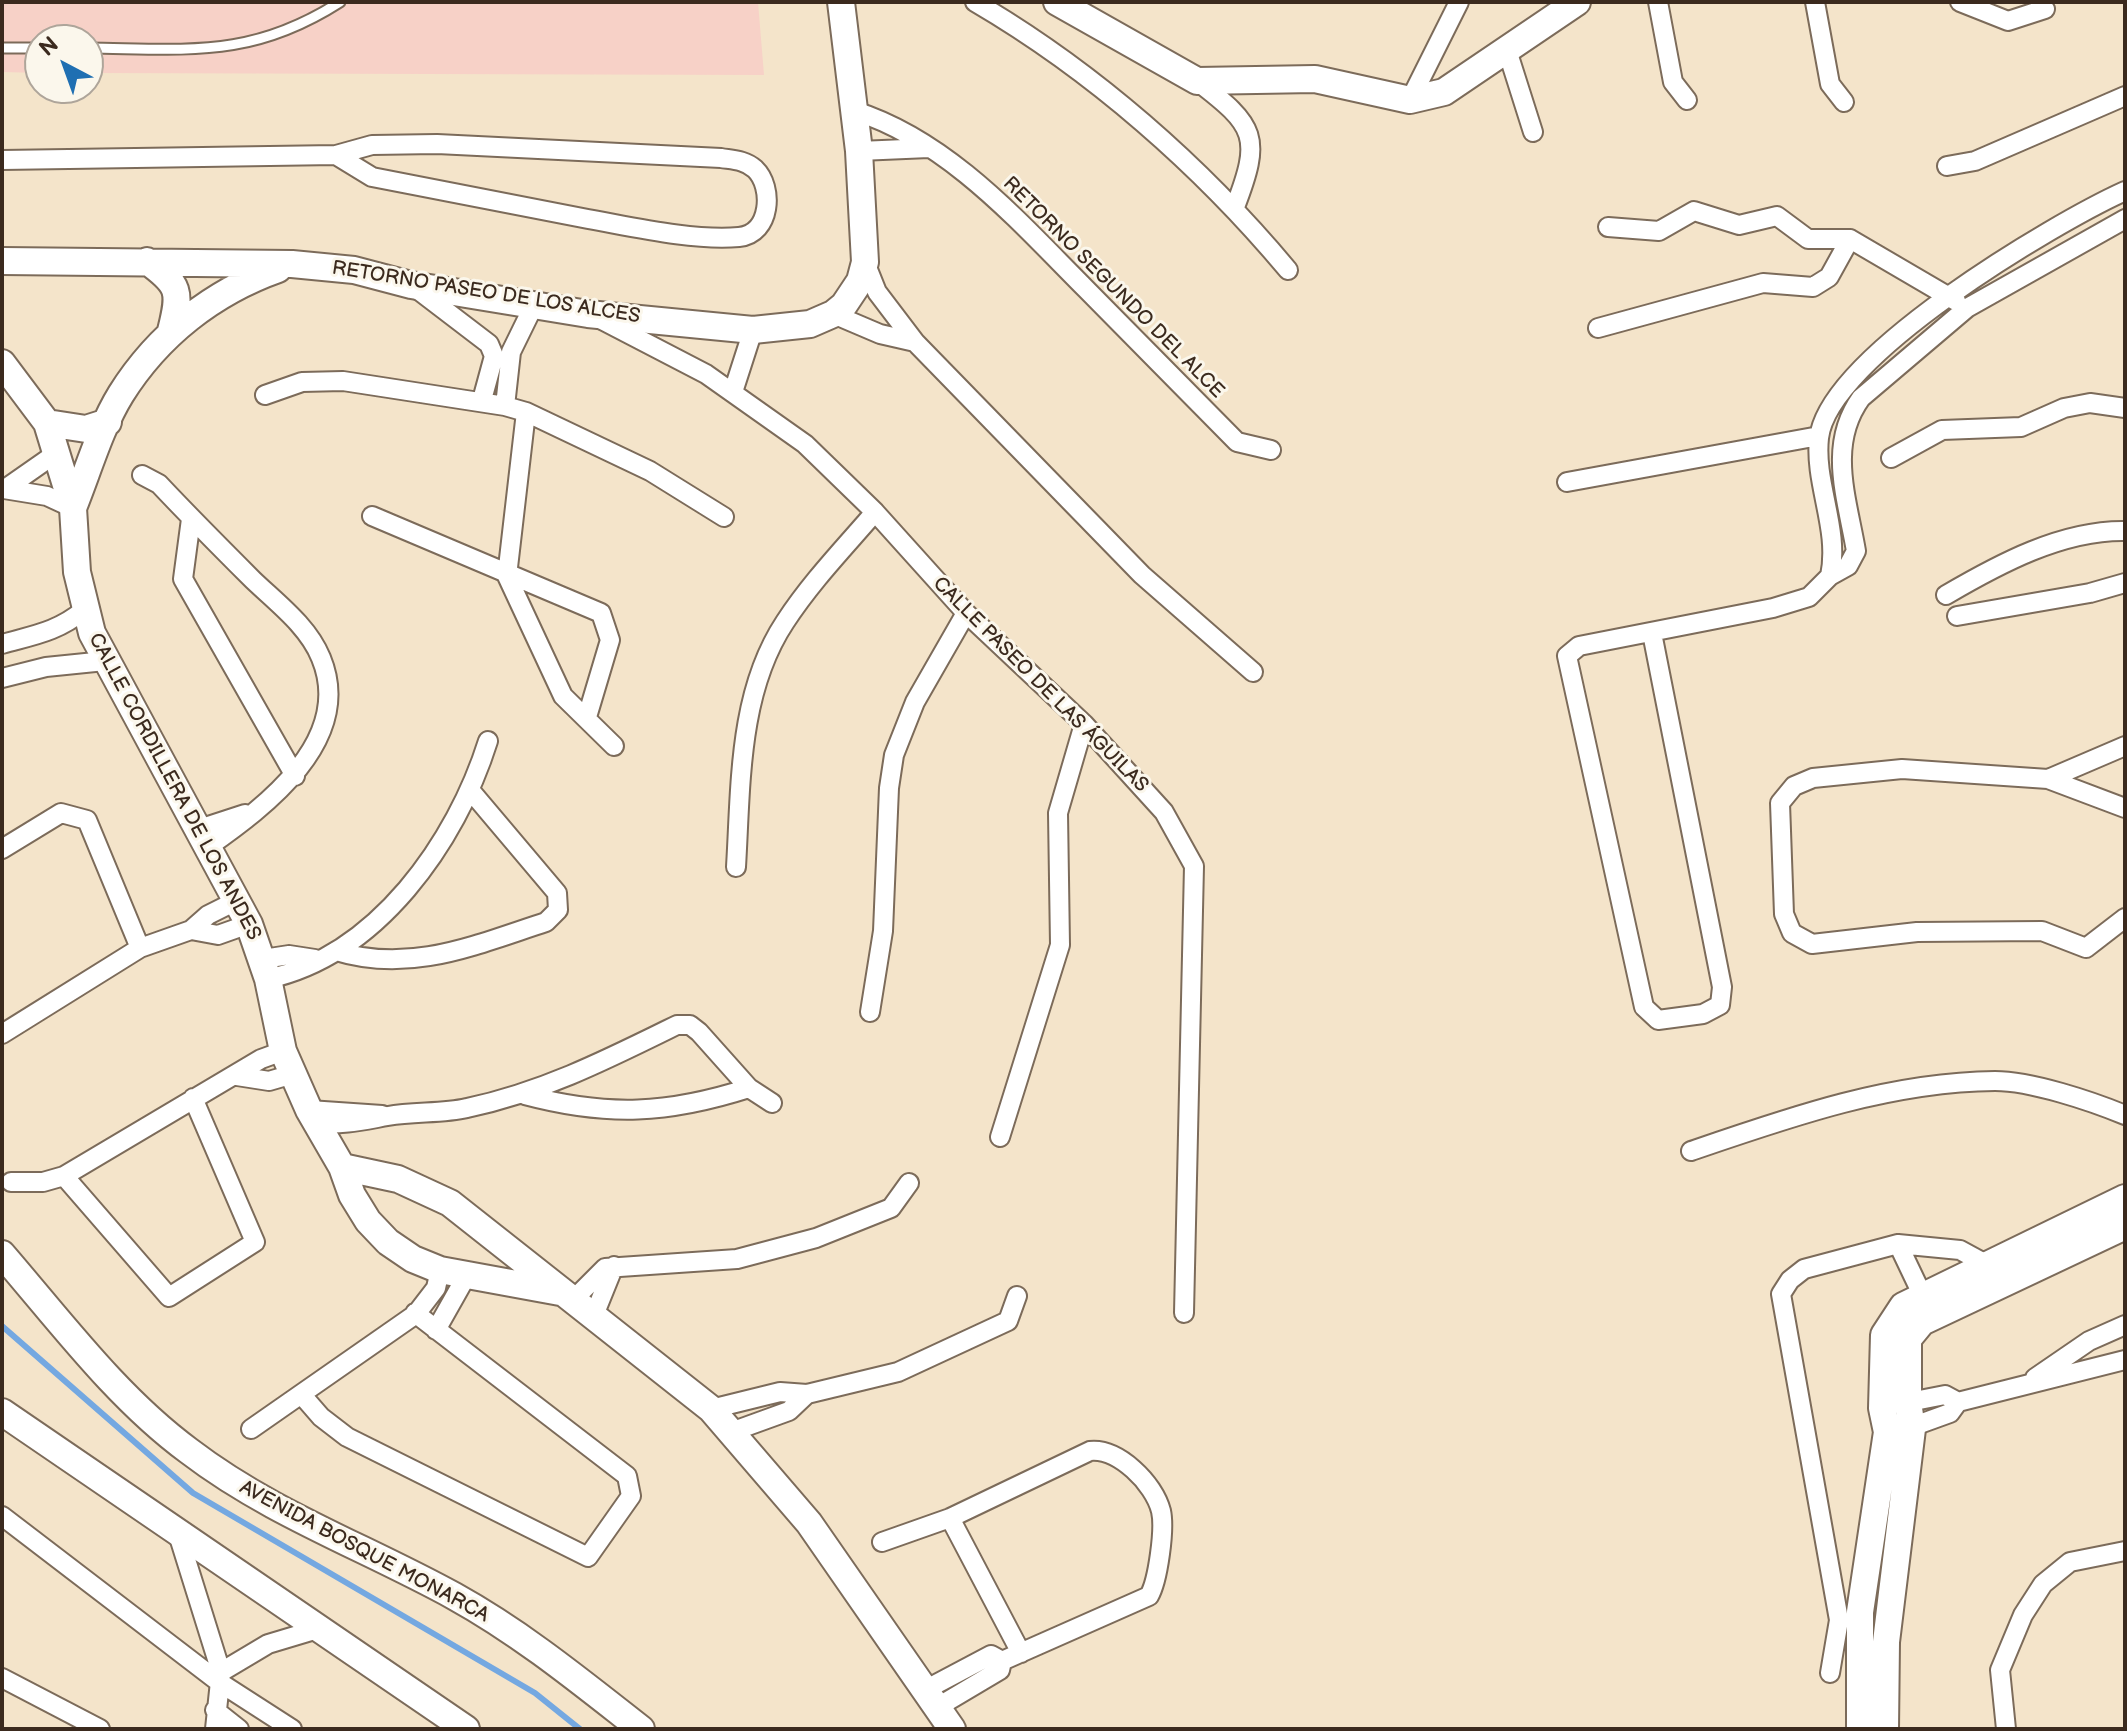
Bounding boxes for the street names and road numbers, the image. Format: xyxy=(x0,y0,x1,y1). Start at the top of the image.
street label: RETORNO SEGUNDO DEL ALCE xyxy=(997,172,1229,404)
street label: RETORNO PASEO DE LOS ALCES xyxy=(330,257,642,329)
street label: CALLE PASEO DE LAS ÁGUILAS xyxy=(927,572,1153,798)
street label: CALLE CORDILLERA DE LOS ANDES xyxy=(83,629,265,945)
street label: AVENIDA BOSQUE MONARCA xyxy=(235,1476,493,1628)

